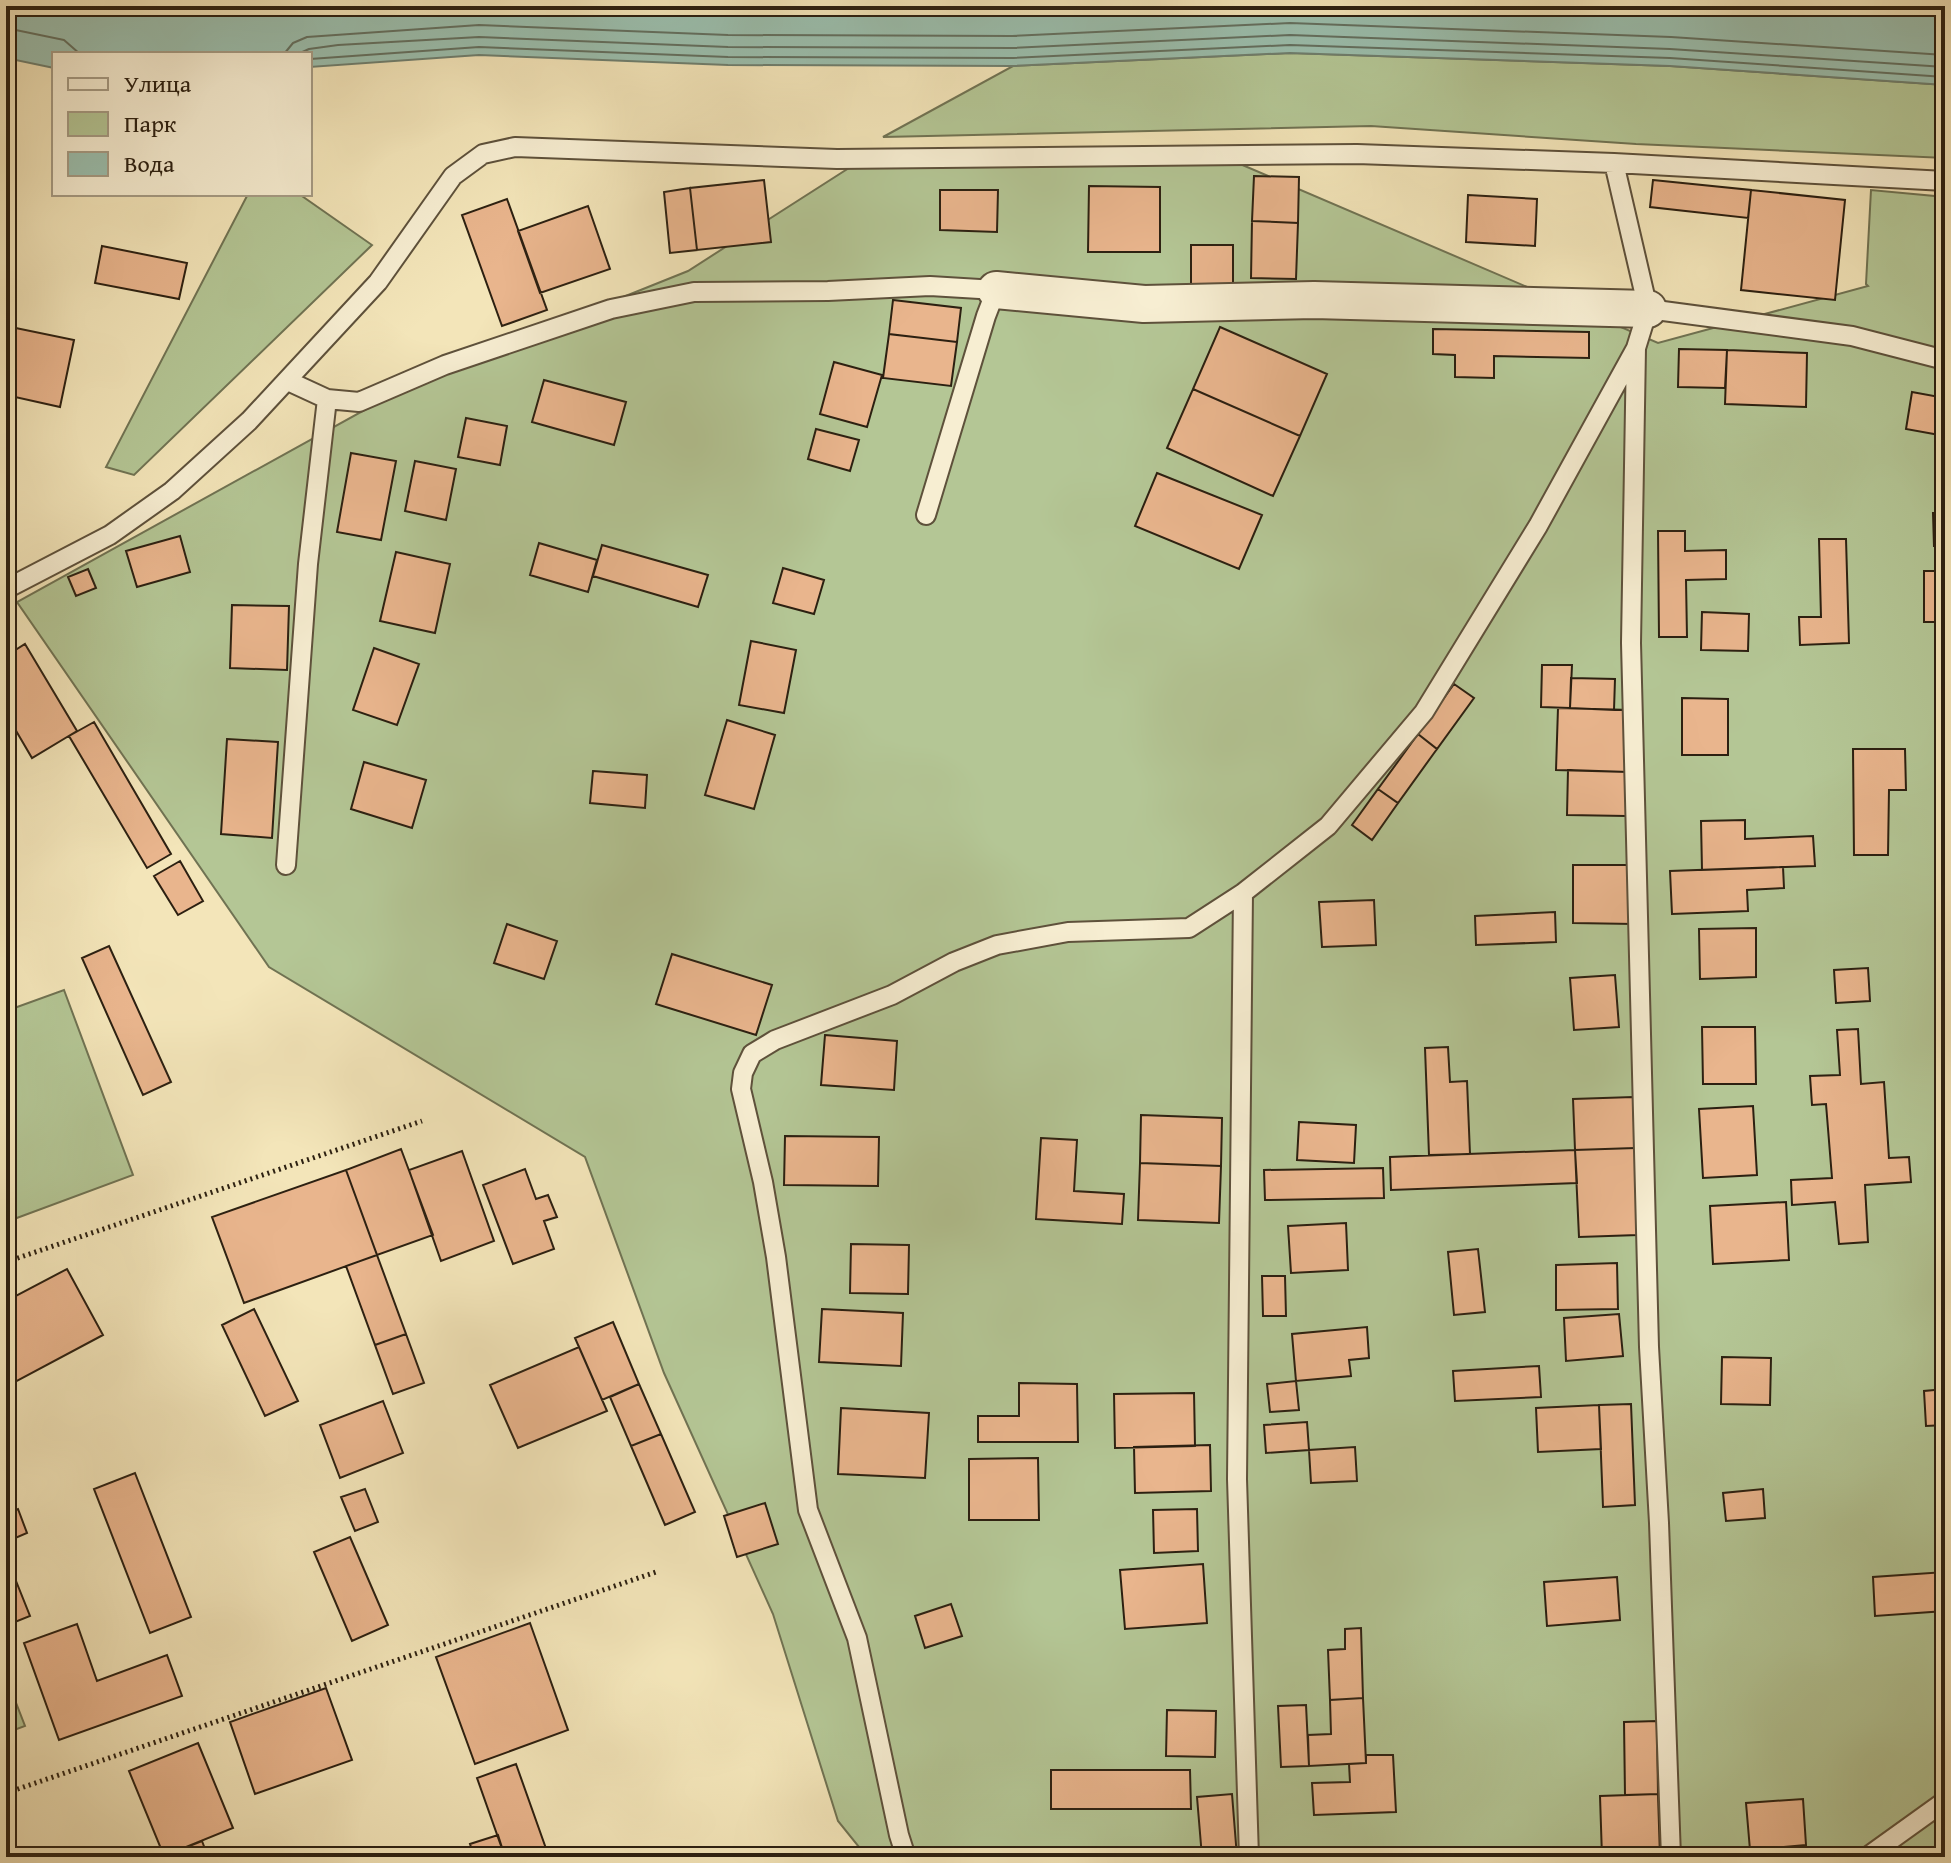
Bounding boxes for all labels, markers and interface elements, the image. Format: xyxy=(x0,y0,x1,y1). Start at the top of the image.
legend xyxy=(52,52,312,196)
text: Улица xyxy=(124,66,192,101)
text: Парк xyxy=(124,106,177,141)
text: Вода xyxy=(124,146,175,181)

